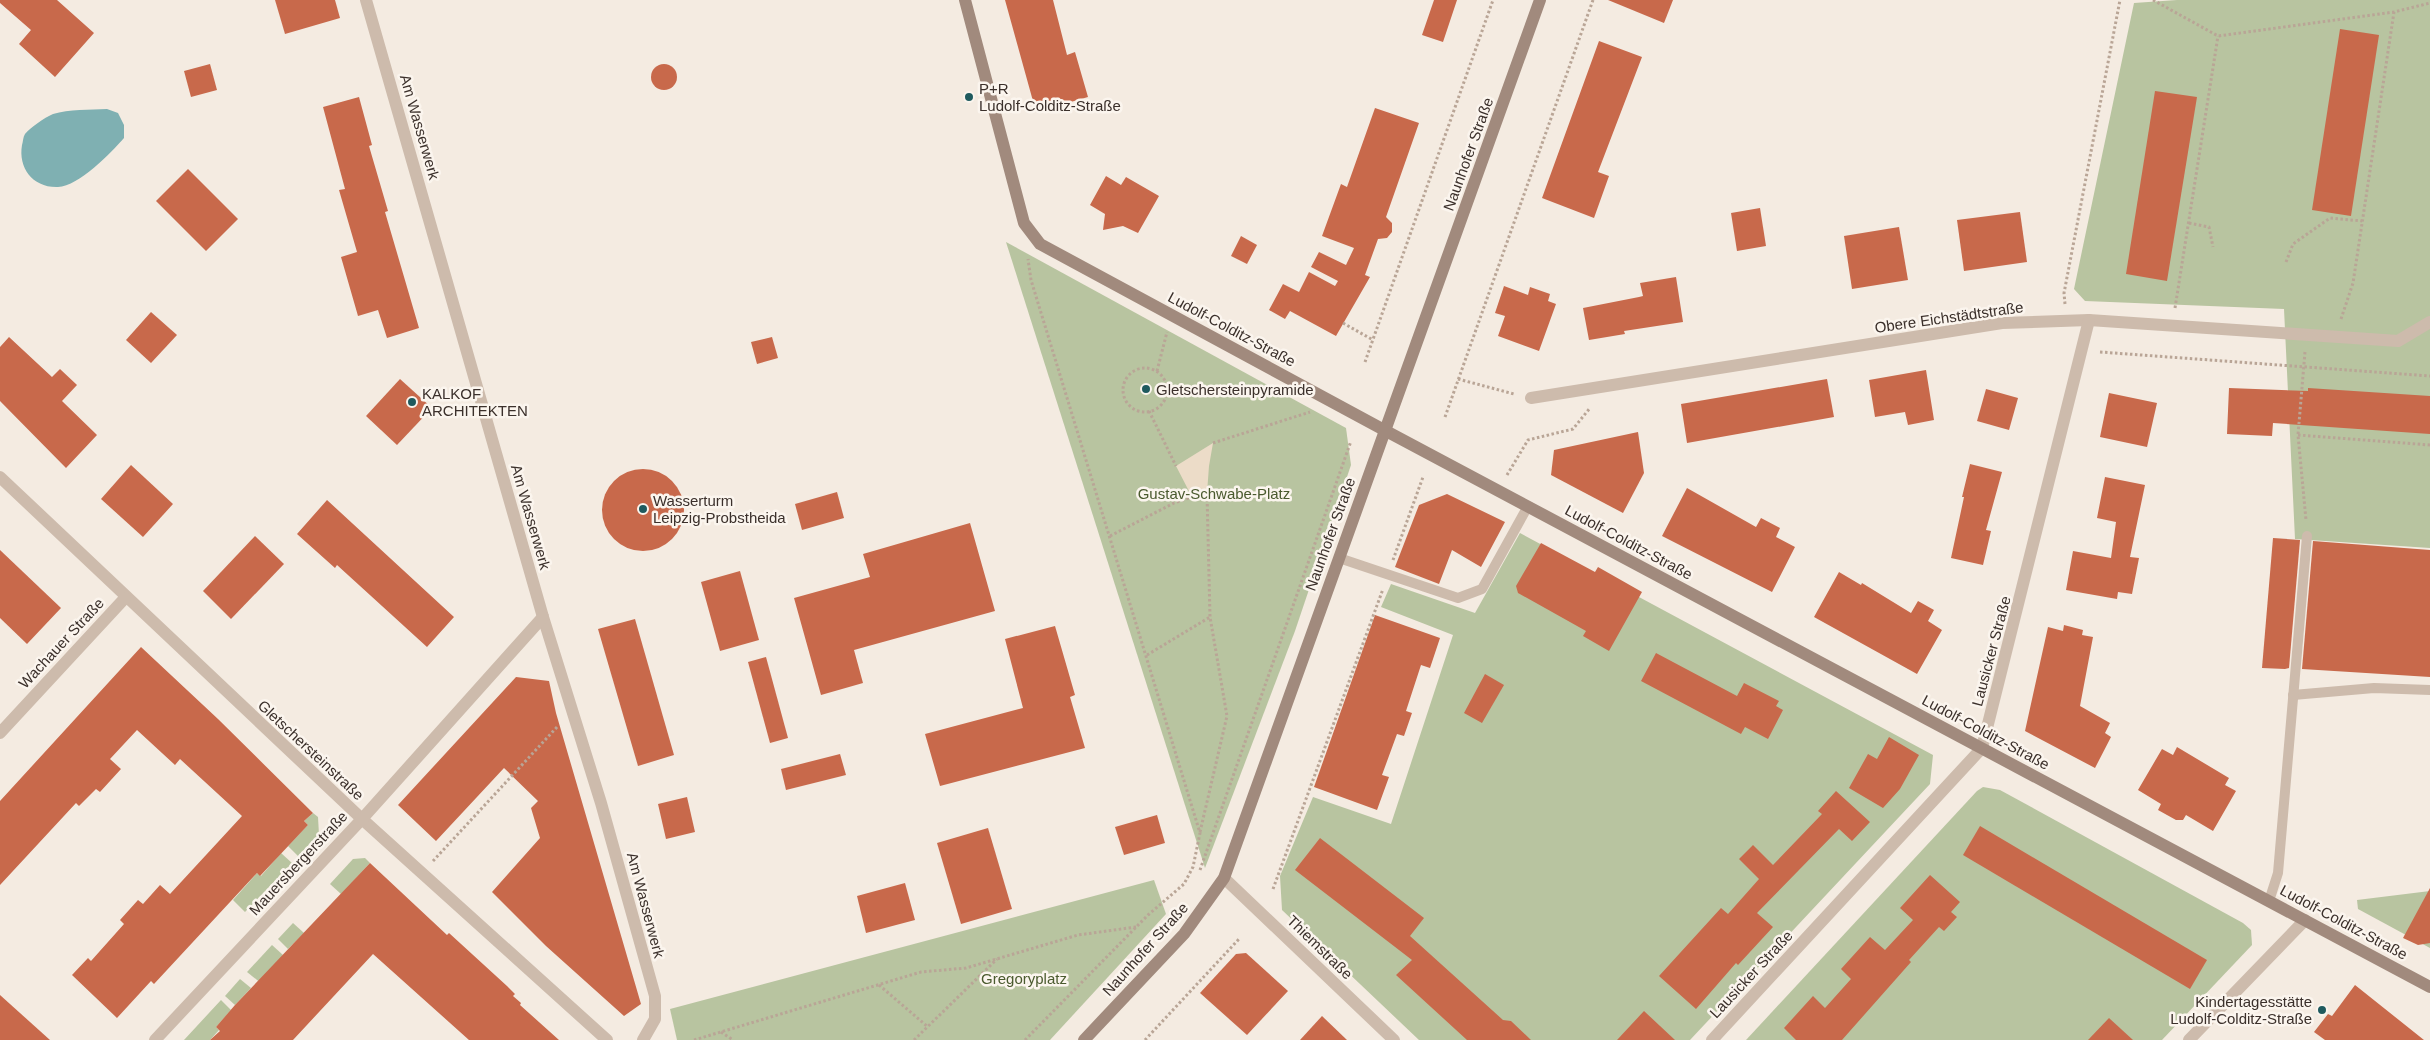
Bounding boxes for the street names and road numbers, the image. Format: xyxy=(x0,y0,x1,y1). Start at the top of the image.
street label: Am Wasserwerk xyxy=(397,72,443,182)
street label: Naunhofer Straße xyxy=(1440,95,1496,213)
street label: Ludolf-Colditz-Straße xyxy=(1165,288,1299,370)
street label: Obere Eichstädtstraße xyxy=(1874,298,2024,336)
street label: Am Wasserwerk xyxy=(508,462,554,572)
street label: Naunhofer Straße xyxy=(1302,475,1358,593)
street label: Ludolf-Colditz-Straße xyxy=(1562,501,1696,583)
street label: Wachauer Straße xyxy=(15,594,107,692)
street label: Lausicker Straße xyxy=(1968,594,2014,708)
street label: Ludolf-Colditz-Straße xyxy=(1919,691,2053,773)
street label: Gletschersteinstraße xyxy=(255,697,367,803)
street label: Mauersbergerstraße xyxy=(245,808,351,918)
street label: Am Wasserwerk xyxy=(624,850,668,960)
street label: Ludolf-Colditz-Straße xyxy=(2277,881,2411,963)
street label: Naunhofer Straße xyxy=(1099,899,1191,999)
street label: Thiemstraße xyxy=(1284,912,1356,982)
street label: Lausicker Straße xyxy=(1706,927,1796,1021)

